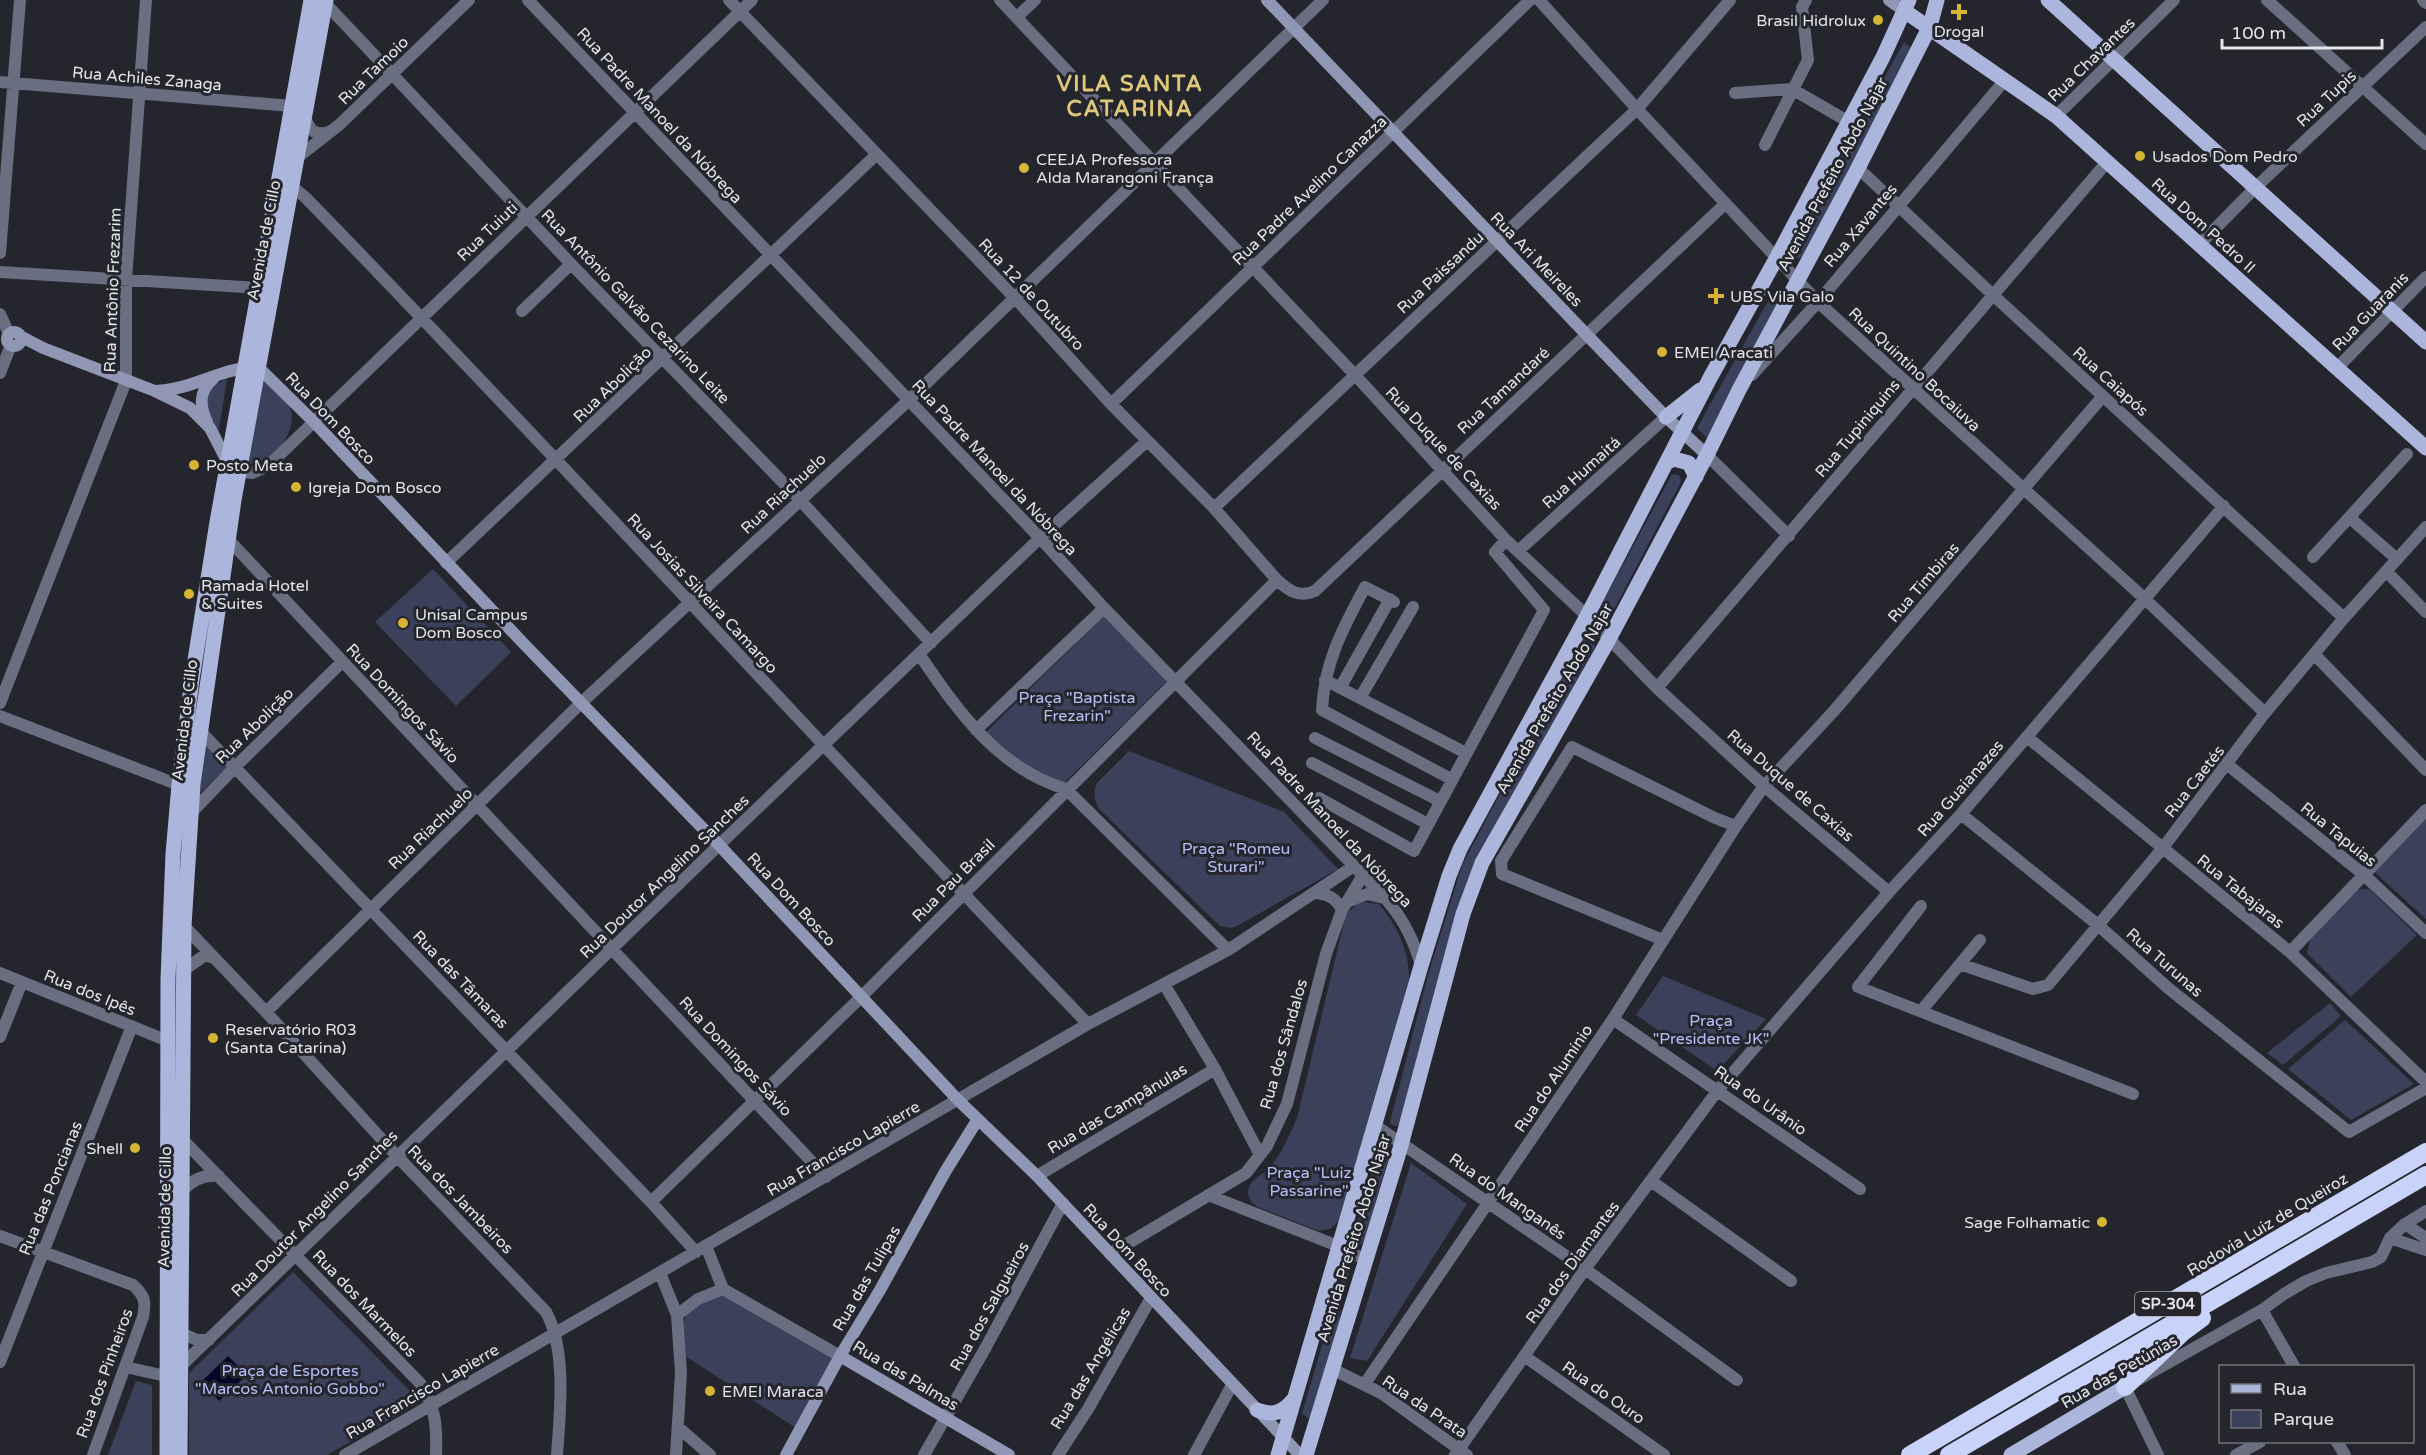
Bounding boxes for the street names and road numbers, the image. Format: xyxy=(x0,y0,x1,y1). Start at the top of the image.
street label: Rua Chavantes xyxy=(2044,13,2140,106)
street label: Rua Padre Manoel da Nóbrega xyxy=(572,23,746,208)
street label: Rua Tamoio xyxy=(334,32,413,109)
street label: Rua Achiles Zanaga xyxy=(71,62,223,96)
street label: Rua Tupis xyxy=(2293,66,2361,131)
street label: Avenida Prefeito Abdo Najar xyxy=(1773,73,1893,275)
street label: Rua Padre Avelino Canazza xyxy=(1228,112,1391,270)
street label: Rua Dom Pedro II xyxy=(2147,174,2259,278)
street label: Avenida de Cillo xyxy=(243,178,285,302)
street label: Rua Xavantes xyxy=(1820,180,1902,272)
street label: Rua Tuiuti xyxy=(453,198,522,266)
street label: Rua Antônio Galvão Cezarino Leite xyxy=(537,205,734,408)
street label: Rua Antônio Frezarim xyxy=(100,207,126,373)
street label: Rua Ari Meireles xyxy=(1486,208,1587,311)
street label: Rua Paissandu xyxy=(1393,227,1488,318)
street label: Rua 12 de Outubro xyxy=(974,234,1088,355)
street label: Rua Guaranis xyxy=(2328,268,2413,355)
street label: Rua Quintino Bocaiuva xyxy=(1844,303,1985,436)
street label: Rua Abolição xyxy=(569,342,656,427)
street label: Rua Tamandaré xyxy=(1453,343,1554,439)
street label: Rua Caiapós xyxy=(2068,343,2152,421)
street label: Rua Dom Bosco xyxy=(281,368,380,469)
street label: Rua Padre Manoel da Nóbrega xyxy=(907,375,1081,560)
street label: Rua Tupiniquins xyxy=(1811,376,1905,482)
street label: Rua Duque de Caxias xyxy=(1381,383,1506,515)
street label: Rua Humaitá xyxy=(1538,432,1625,513)
street label: Rua Riachuelo xyxy=(737,449,831,538)
street label: Rua Josias Silveira Camargo xyxy=(623,509,782,678)
street label: Rua Timbiras xyxy=(1884,539,1964,627)
street label: Avenida Prefeito Abdo Najar xyxy=(1492,599,1618,797)
street label: Rua Domingos Sávio xyxy=(342,640,463,768)
street label: Avenida de Cillo xyxy=(168,658,202,782)
street label: Rua Abolição xyxy=(211,683,298,768)
street label: Rua Duque de Caxias xyxy=(1723,725,1858,846)
street label: Rua Padre Manoel da Nóbrega xyxy=(1242,727,1416,912)
street label: Rua Guaianazes xyxy=(1913,736,2008,841)
street label: Rua Caetés xyxy=(2160,741,2229,822)
street label: Rua Riachuelo xyxy=(384,784,477,874)
street label: Rua Doutor Angelino Sanches xyxy=(576,791,753,963)
street label: Rua Tapuias xyxy=(2296,798,2381,872)
street label: Rua Pau Brasil xyxy=(908,835,999,926)
street label: Rua Dom Bosco xyxy=(743,849,840,951)
street label: Rua Tabajaras xyxy=(2193,850,2288,933)
street label: Rua Turunas xyxy=(2122,924,2207,1002)
street label: Rua das Tâmaras xyxy=(408,926,512,1033)
street label: Rua dos Ipês xyxy=(41,965,138,1020)
street label: Rua dos Sândalos xyxy=(1256,977,1312,1112)
street label: Rua Domingos Sávio xyxy=(675,993,796,1121)
street label: Rua do Alumínio xyxy=(1510,1021,1597,1136)
street label: Rua das Campânulas xyxy=(1044,1059,1191,1158)
street label: Rua do Urânio xyxy=(1710,1061,1811,1140)
street label: Rua Francisco Lapierre xyxy=(763,1097,924,1201)
street label: Rua das Poncianas xyxy=(15,1118,87,1258)
street label: Rua Doutor Angelino Sanches xyxy=(227,1126,402,1301)
street label: Avenida Prefeito Abdo Najar xyxy=(1313,1131,1395,1345)
street label: Rua dos Jambeiros xyxy=(403,1141,517,1258)
street label: Avenida de Cillo xyxy=(154,1146,176,1268)
street label: Rua do Manganês xyxy=(1445,1149,1570,1245)
street label: Rodovia Luiz de Queiroz xyxy=(2183,1169,2352,1281)
street label: Rua dos Diamantes xyxy=(1522,1197,1624,1328)
street label: Rua Dom Bosco xyxy=(1079,1200,1176,1302)
street label: Rua das Tulipas xyxy=(829,1222,905,1335)
street label: Rua dos Salgueiros xyxy=(946,1238,1034,1375)
street label: Rua dos Marmelos xyxy=(308,1246,421,1362)
road number: SP-304 xyxy=(2135,1292,2201,1316)
street label: Rua das Angélicas xyxy=(1046,1304,1135,1433)
street label: Rua dos Pinheiros xyxy=(72,1306,138,1441)
street label: Rua das Petúnias xyxy=(2058,1330,2181,1413)
street label: Rua das Palmas xyxy=(849,1336,962,1415)
street label: Rua Francisco Lapierre xyxy=(342,1340,503,1444)
street label: Rua do Ouro xyxy=(1558,1357,1649,1429)
street label: Rua da Prata xyxy=(1378,1371,1471,1443)

